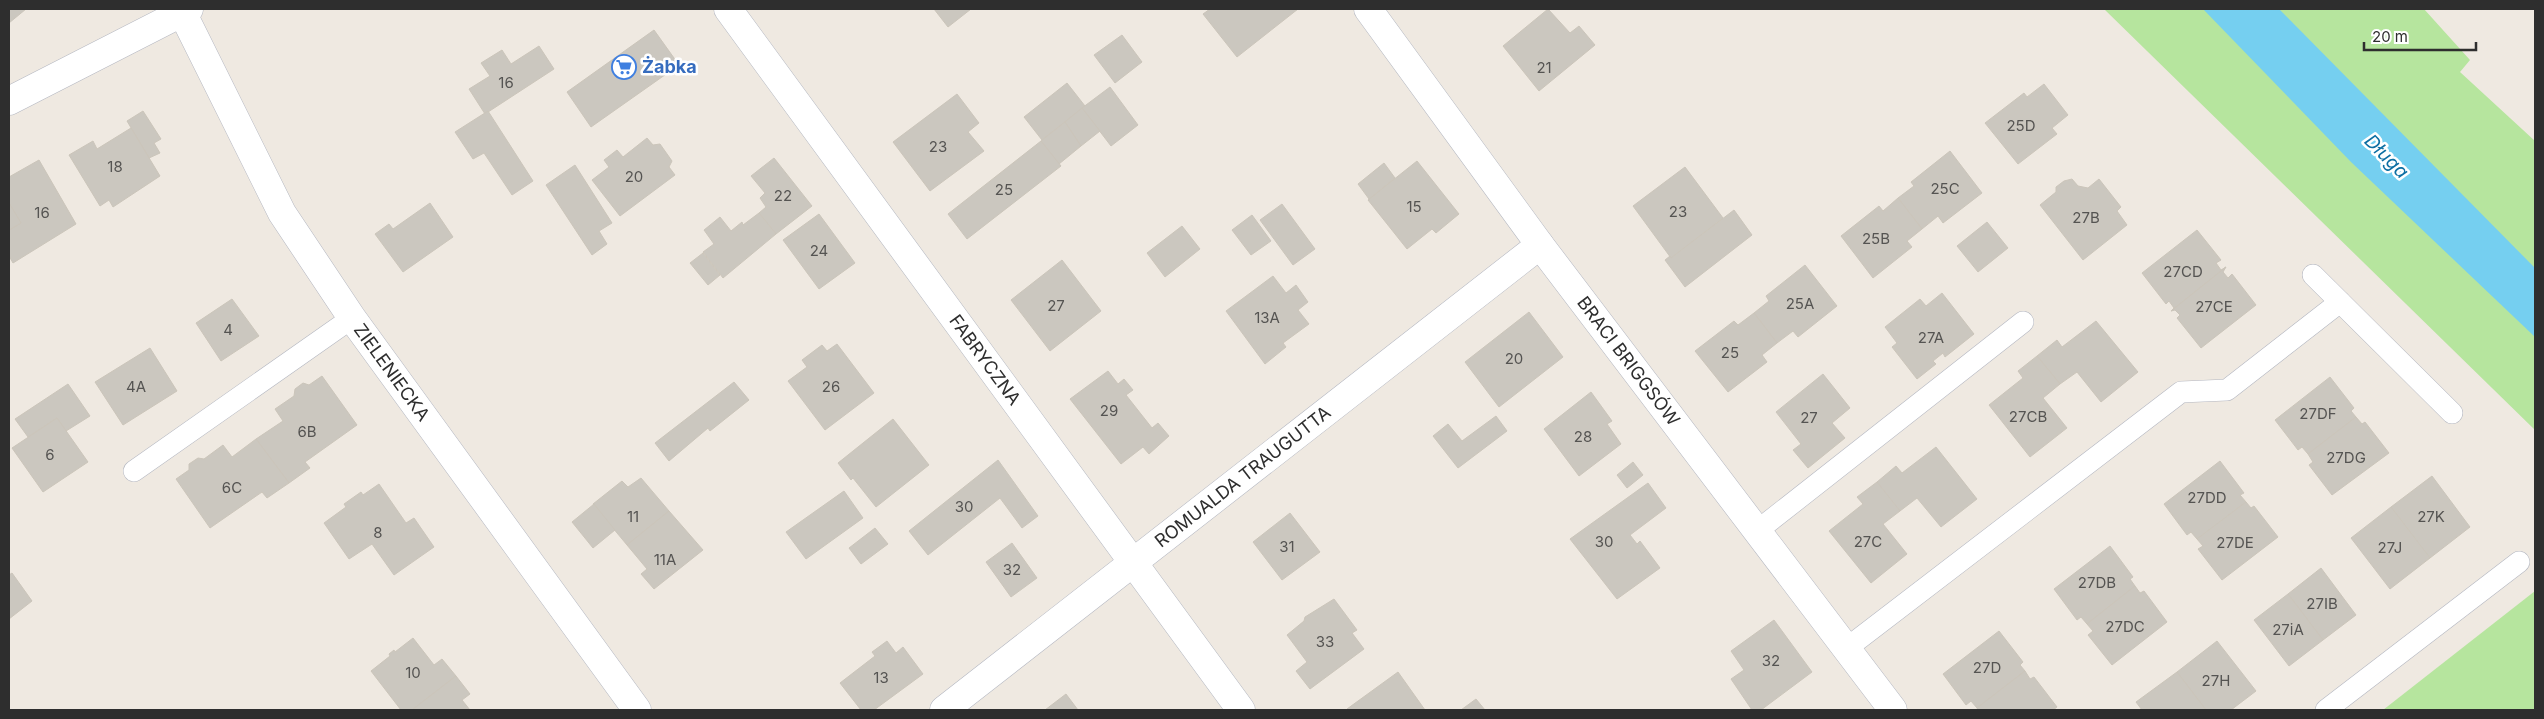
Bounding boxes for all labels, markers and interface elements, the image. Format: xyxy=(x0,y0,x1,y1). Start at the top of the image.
scale bar xyxy=(2364,20,2476,52)
text: 20 m xyxy=(2372,27,2408,46)
supermarket icon: Żabka xyxy=(611,54,637,80)
place label: Żabka xyxy=(642,56,697,77)
house number: 21 xyxy=(1536,58,1552,77)
house number: 16 xyxy=(498,73,514,92)
house number: 25D xyxy=(2006,116,2036,135)
water label: Długa xyxy=(2360,130,2414,183)
house number: 23 xyxy=(929,137,947,156)
house number: 18 xyxy=(107,157,123,176)
house number: 20 xyxy=(625,167,643,186)
house number: 25C xyxy=(1930,179,1960,198)
house number: 25 xyxy=(995,180,1013,199)
house number: 22 xyxy=(774,186,792,205)
house number: 15 xyxy=(1406,197,1422,216)
house number: 23 xyxy=(1669,202,1687,221)
house number: 16 xyxy=(34,203,50,222)
house number: 27B xyxy=(2072,208,2100,227)
house number: 25B xyxy=(1862,229,1890,248)
house number: 24 xyxy=(810,241,828,260)
house number: 27CD xyxy=(2163,262,2203,281)
street label: BRACI BRIGGSÓW xyxy=(1573,292,1684,430)
house number: 25A xyxy=(1786,294,1814,313)
house number: 27 xyxy=(1047,296,1065,315)
house number: 27CE xyxy=(2195,297,2233,316)
house number: 13A xyxy=(1254,308,1280,327)
street label: FABRYCZNA xyxy=(945,311,1025,409)
street label: ZIELENIECKA xyxy=(350,319,434,425)
house number: 4 xyxy=(223,320,233,339)
house number: 27A xyxy=(1918,328,1944,347)
house number: 25 xyxy=(1721,343,1739,362)
house number: 20 xyxy=(1505,349,1523,368)
house number: 4A xyxy=(126,377,146,396)
house number: 26 xyxy=(822,377,840,396)
house number: 29 xyxy=(1100,401,1118,420)
street label: ROMUALDA TRAUGUTTA xyxy=(1151,402,1334,551)
house number: 27DF xyxy=(2299,404,2337,423)
house number: 27CB xyxy=(2009,407,2047,426)
house number: 27 xyxy=(1800,408,1818,427)
house number: 6B xyxy=(297,422,317,441)
house number: 28 xyxy=(1574,427,1592,446)
house number: 6 xyxy=(45,445,55,464)
house number: 27DG xyxy=(2326,448,2366,467)
house number: 6C xyxy=(222,478,242,497)
house number: 27DD xyxy=(2187,488,2227,507)
house number: 30 xyxy=(955,497,973,516)
house number: 11 xyxy=(627,507,639,526)
house number: 27K xyxy=(2417,507,2445,526)
house number: 8 xyxy=(373,523,383,542)
house number: 30 xyxy=(1595,532,1613,551)
house number: 27C xyxy=(1854,532,1882,551)
house number: 27DE xyxy=(2216,533,2254,552)
house number: 31 xyxy=(1279,537,1295,556)
house number: 27J xyxy=(2378,538,2402,557)
house number: 11A xyxy=(654,550,676,569)
house number: 32 xyxy=(1003,560,1021,579)
house number: 27DB xyxy=(2078,573,2116,592)
house number: 27IB xyxy=(2306,594,2338,613)
house number: 27DC xyxy=(2105,617,2145,636)
house number: 27iA xyxy=(2272,620,2304,639)
house number: 33 xyxy=(1316,632,1334,651)
house number: 32 xyxy=(1762,651,1780,670)
house number: 27D xyxy=(1973,658,2001,677)
house number: 10 xyxy=(405,663,421,682)
house number: 13 xyxy=(873,668,889,687)
house number: 27H xyxy=(2202,671,2230,690)

